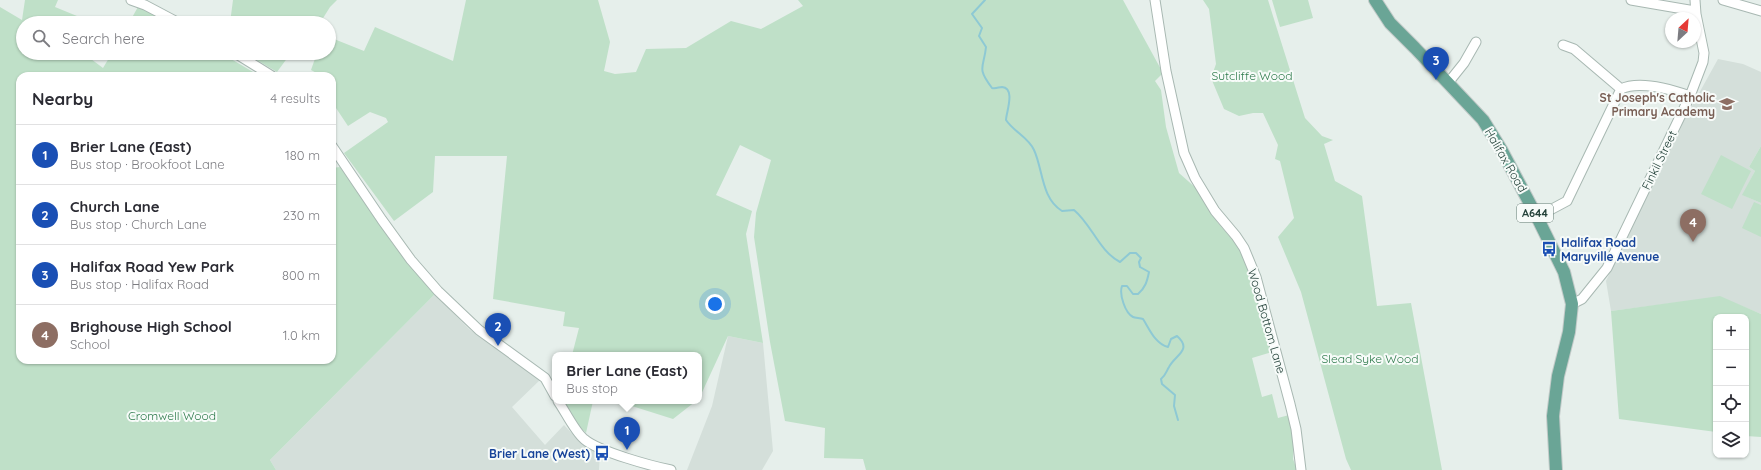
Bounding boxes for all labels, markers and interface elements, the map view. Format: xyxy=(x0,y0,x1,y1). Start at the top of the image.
north arrow xyxy=(1665,12,1701,48)
search box xyxy=(16,16,336,60)
icon: search xyxy=(30,27,52,49)
text: Search here xyxy=(62,29,145,48)
pin: 3 xyxy=(1423,47,1449,80)
park label: Sutcliffe Wood xyxy=(1211,68,1293,83)
text: Nearby xyxy=(32,88,93,109)
text: 4 results xyxy=(270,90,320,106)
place label: St Joseph's Catholic Primary Academy xyxy=(1600,90,1715,119)
school or university icon: St Joseph's Catholic Primary Academy xyxy=(1718,95,1736,113)
street label: Halifax Road xyxy=(1482,125,1530,195)
street label: Finkil Street xyxy=(1638,128,1680,192)
text: Brier Lane (East) xyxy=(70,137,191,156)
text: 1 xyxy=(42,147,48,163)
text: 180 m xyxy=(285,147,320,163)
text: Bus stop · Brookfoot Lane xyxy=(70,156,225,172)
text: Church Lane xyxy=(70,197,160,216)
road number: A644 xyxy=(1517,204,1553,222)
text: 2 xyxy=(41,207,49,223)
text: 230 m xyxy=(283,207,320,223)
pin: 4 xyxy=(1680,209,1706,242)
text: Bus stop · Church Lane xyxy=(70,216,207,232)
place label: Halifax Road Maryville Avenue xyxy=(1561,235,1659,264)
bus stop icon: Halifax Road Maryville Avenue xyxy=(1540,240,1558,258)
text: Halifax Road Yew Park xyxy=(70,257,234,276)
text: 3 xyxy=(42,267,48,283)
text: 800 m xyxy=(282,267,320,283)
street label: Wood Bottom Lane xyxy=(1245,267,1289,375)
text: Bus stop · Halifax Road xyxy=(70,276,209,292)
your location xyxy=(705,294,725,314)
pin: 2 xyxy=(485,313,511,346)
map controls xyxy=(1713,314,1749,458)
button: + xyxy=(1713,314,1749,350)
text: Brighouse High School xyxy=(70,317,232,336)
text: 4 xyxy=(41,327,49,343)
text: 1.0 km xyxy=(283,327,320,343)
text: School xyxy=(70,336,110,352)
button: − xyxy=(1713,350,1749,386)
park label: Slead Syke Wood xyxy=(1322,351,1419,366)
popup xyxy=(552,352,702,404)
text: Brier Lane (East) xyxy=(566,361,688,380)
text: Bus stop xyxy=(566,380,618,396)
button: locate xyxy=(1713,386,1749,422)
park label: Cromwell Wood xyxy=(128,408,216,423)
pin: 1 xyxy=(614,417,640,450)
button: layers xyxy=(1713,422,1749,458)
bus stop icon: Brier Lane (West) xyxy=(593,444,611,462)
place label: Brier Lane (West) xyxy=(489,446,590,461)

